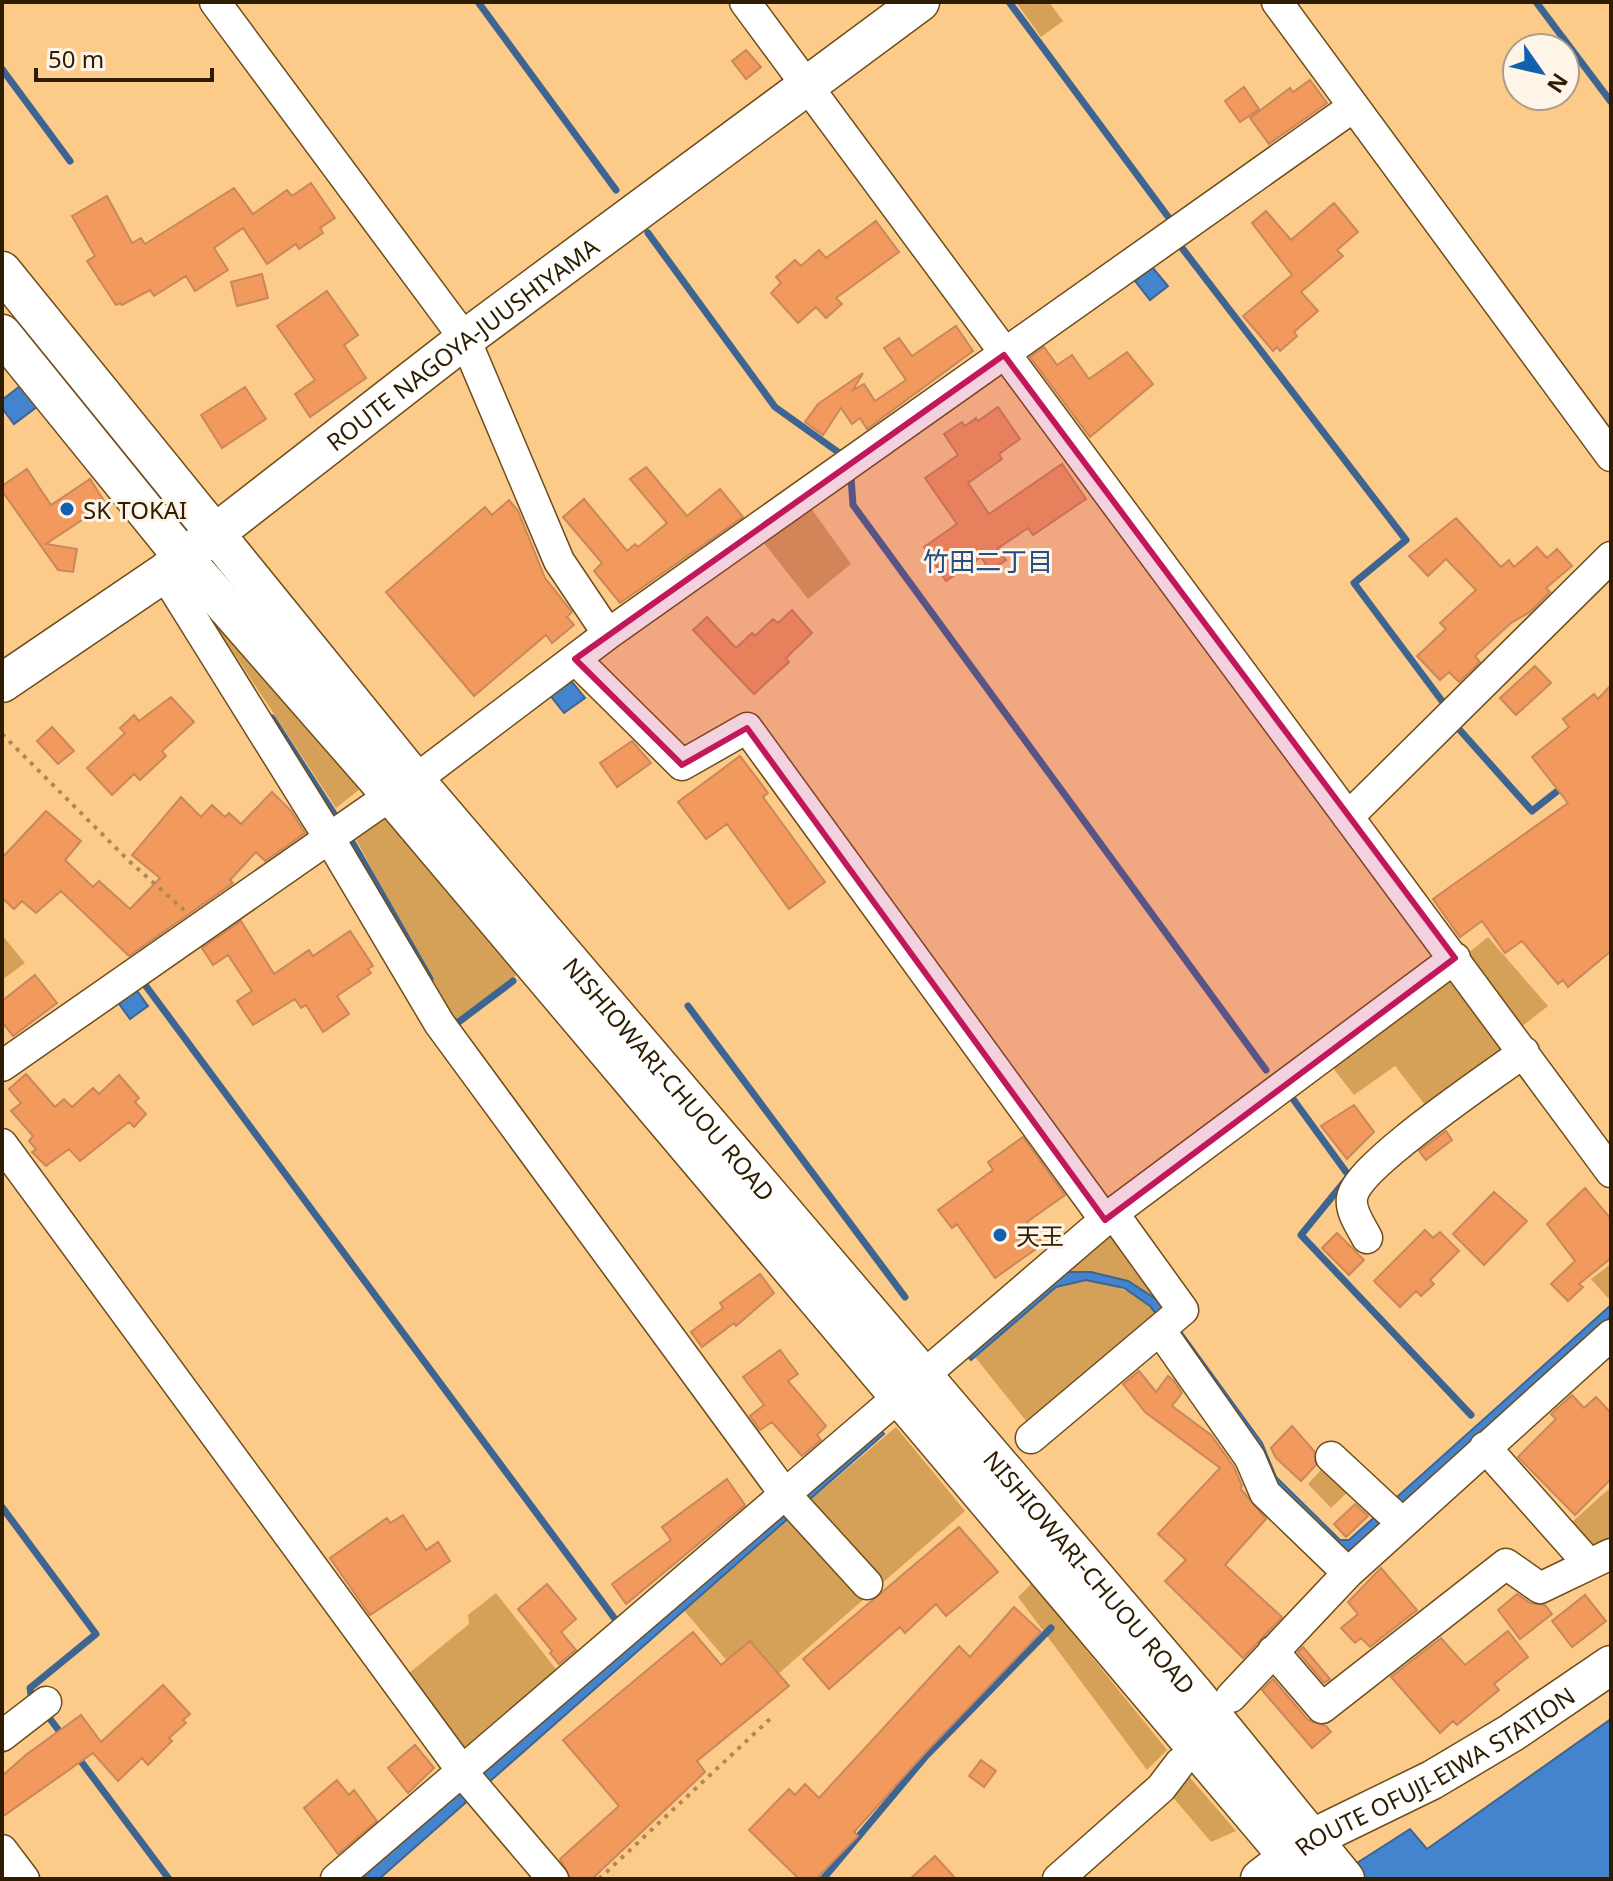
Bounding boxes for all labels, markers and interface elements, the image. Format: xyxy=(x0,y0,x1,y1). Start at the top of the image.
scale bar xyxy=(36,32,212,82)
north arrow xyxy=(1501,32,1581,112)
text: 50 m xyxy=(48,42,104,75)
text: N xyxy=(1541,68,1576,100)
street label: ROUTE NAGOYA-JUUSHIYAMA xyxy=(319,229,605,458)
place label: SK TOKAI xyxy=(83,493,187,526)
marker: SK TOKAI xyxy=(58,500,76,518)
district label: 竹田二丁目 xyxy=(923,543,1053,579)
street label: NISHIOWARI-CHUOU ROAD xyxy=(556,950,783,1208)
place label: 天王 xyxy=(1016,1219,1064,1252)
marker: 天王 xyxy=(991,1226,1009,1244)
street label: NISHIOWARI-CHUOU ROAD xyxy=(977,1443,1204,1701)
street label: ROUTE OFUJI-EIWA STATION xyxy=(1287,1678,1581,1863)

